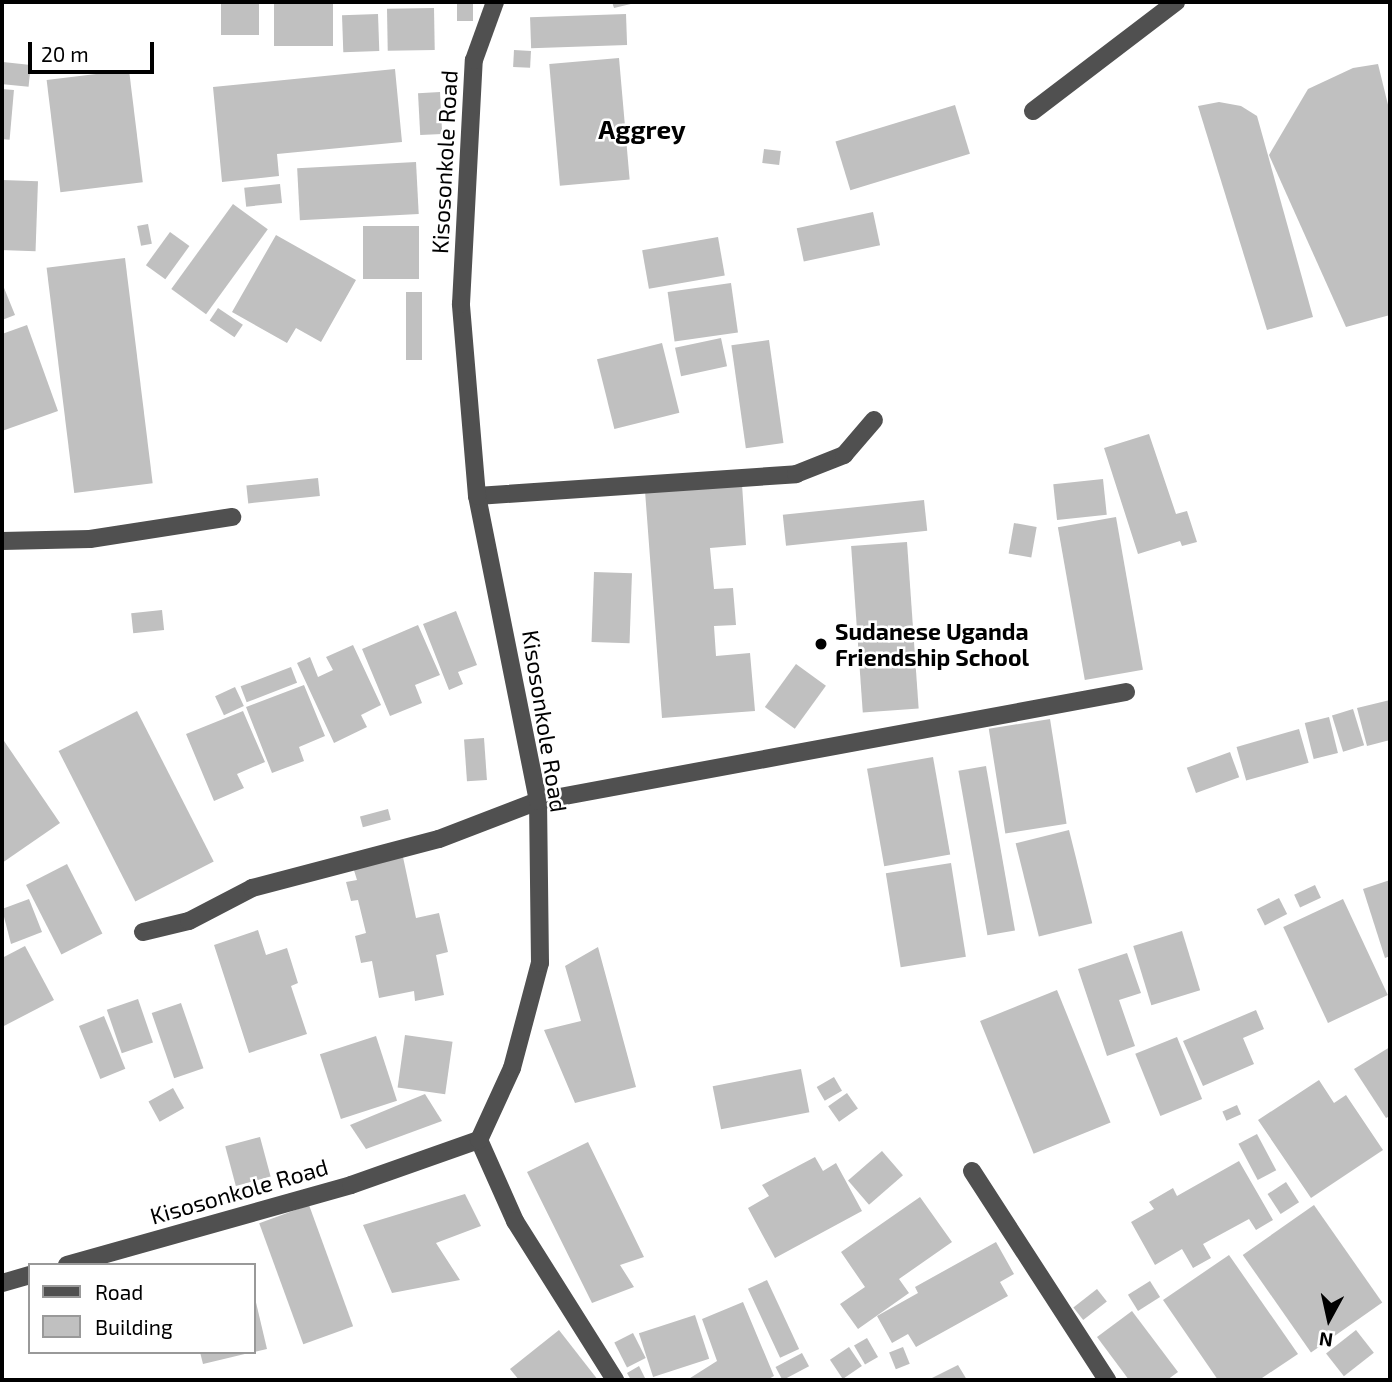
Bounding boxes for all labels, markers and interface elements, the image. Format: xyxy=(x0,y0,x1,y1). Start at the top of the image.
scale bar xyxy=(32,28,158,72)
text: 20 m xyxy=(41,41,89,66)
street label: Kisosonkole Road xyxy=(425,69,463,255)
district label: Aggrey xyxy=(598,113,686,145)
place label: Sudanese Uganda Friendship School xyxy=(835,617,1029,671)
street label: Kisosonkole Road xyxy=(517,628,573,814)
marker: Sudanese Uganda Friendship School xyxy=(813,636,829,652)
street label: Kisosonkole Road xyxy=(147,1152,331,1230)
legend xyxy=(28,1263,256,1354)
text: Road xyxy=(95,1279,143,1304)
north arrow xyxy=(1294,1284,1364,1354)
text: Building xyxy=(95,1314,173,1339)
text: N xyxy=(1318,1328,1334,1353)

